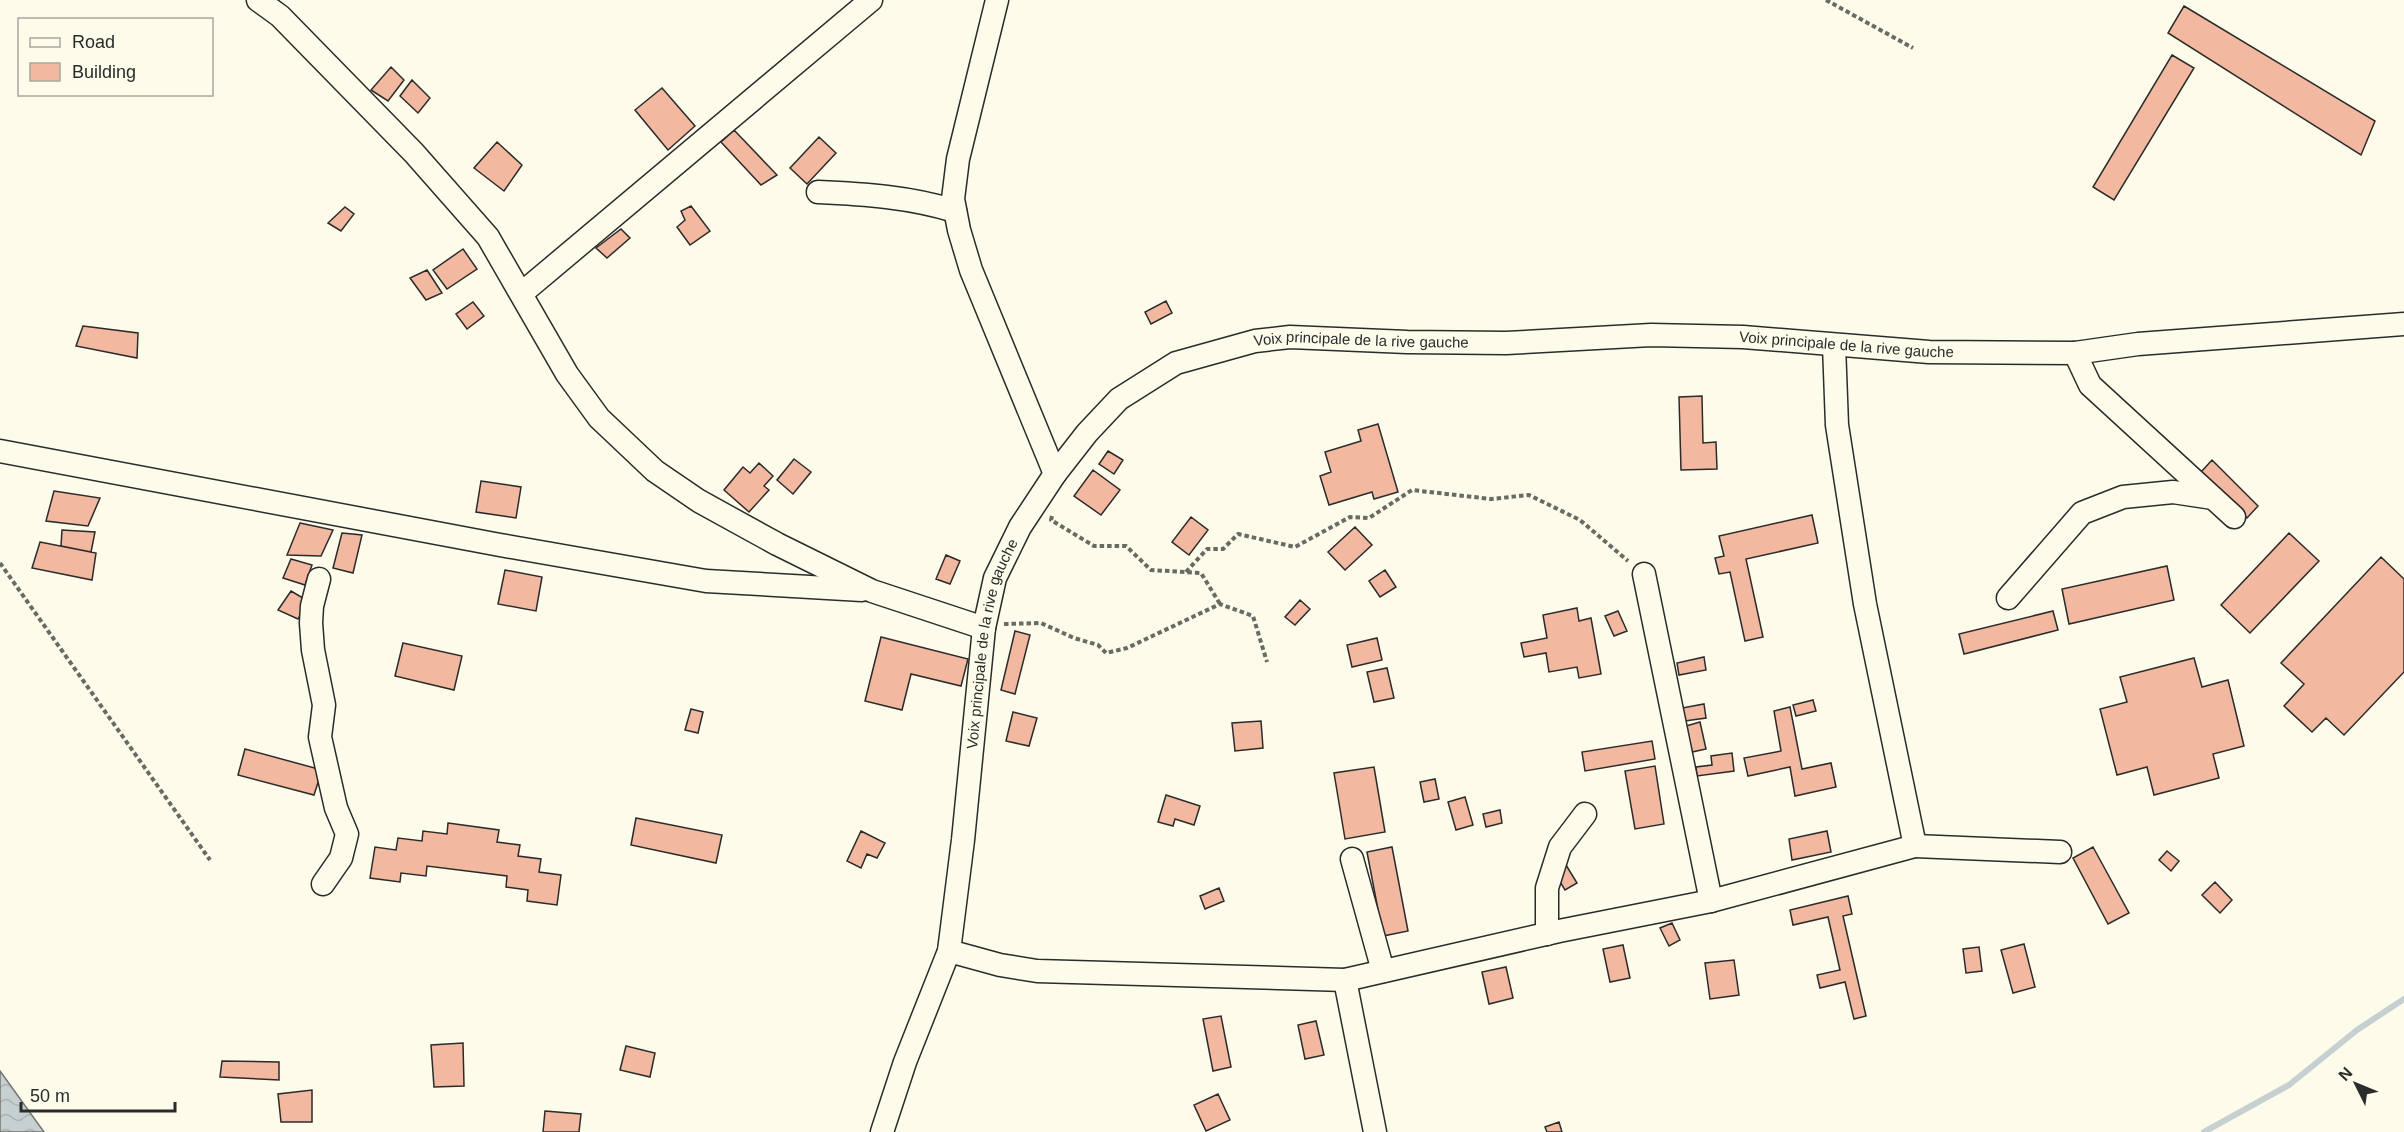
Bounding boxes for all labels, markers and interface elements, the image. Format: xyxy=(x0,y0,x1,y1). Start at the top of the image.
legend xyxy=(18,18,213,96)
text: Road xyxy=(72,32,115,52)
text: Building xyxy=(72,62,136,82)
street label: Voix principale de la rive gauche xyxy=(1253,328,1469,351)
street label: Voix principale de la rive gauche xyxy=(1739,328,1954,360)
street label: Voix principale de la rive gauche xyxy=(963,536,1021,750)
north arrow xyxy=(2326,1054,2386,1114)
text: N xyxy=(2335,1064,2356,1084)
scale bar xyxy=(21,1075,176,1113)
text: 50 m xyxy=(30,1086,70,1106)

